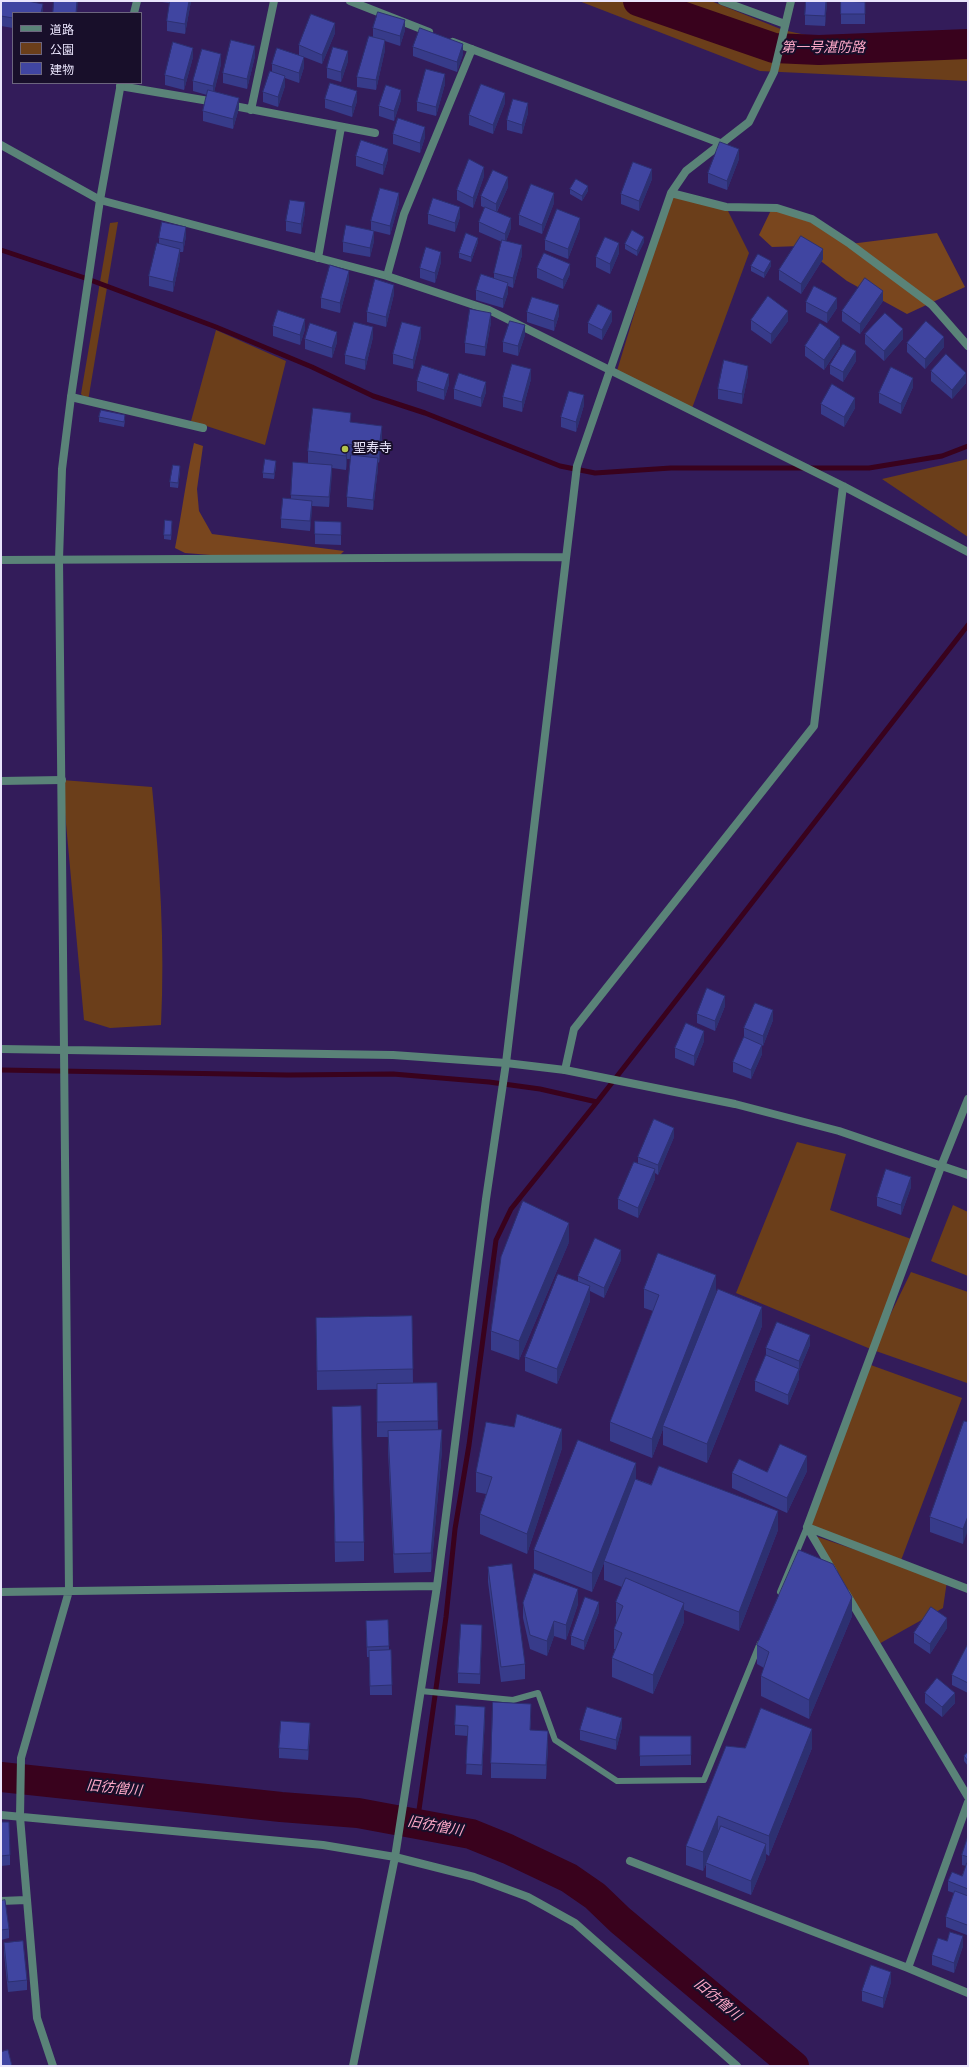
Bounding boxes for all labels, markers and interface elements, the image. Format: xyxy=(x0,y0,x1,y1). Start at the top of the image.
legend xyxy=(12,12,142,84)
text: 道路 xyxy=(50,23,74,37)
water label: 第一号湛防路 xyxy=(781,40,865,56)
text: 公園 xyxy=(50,43,74,57)
text: 建物 xyxy=(50,63,74,77)
place label: 聖寿寺 xyxy=(353,441,392,457)
marker: 聖寿寺 xyxy=(340,444,350,454)
water label: 旧彷僧川 xyxy=(85,1778,143,1800)
water label: 旧彷僧川 xyxy=(406,1814,464,1840)
water label: 旧彷僧川 xyxy=(690,1976,744,2024)

